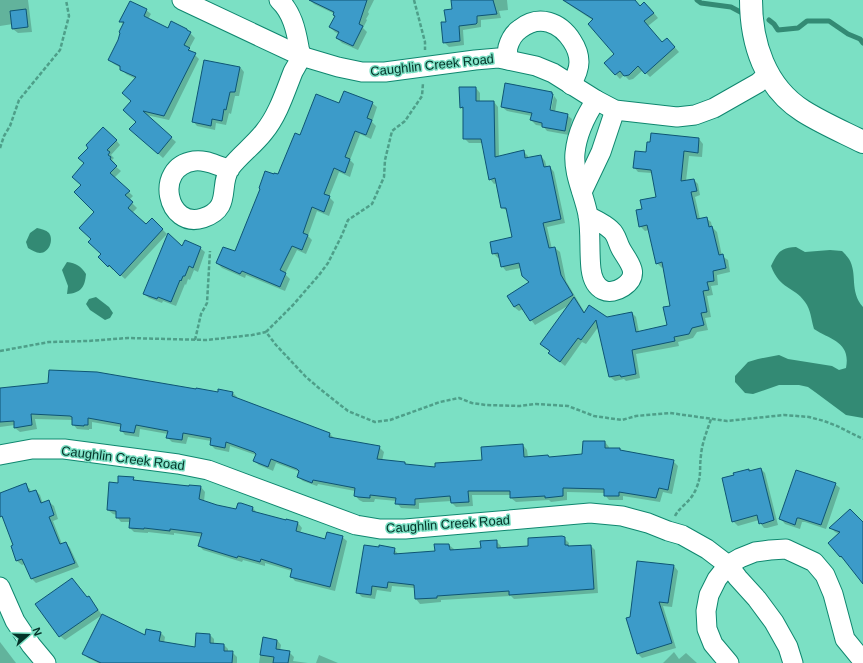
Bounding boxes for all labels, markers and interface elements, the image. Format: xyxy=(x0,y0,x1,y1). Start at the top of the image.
street label: Caughlin Creek Road xyxy=(369,51,495,79)
street label: Caughlin Creek Road xyxy=(60,443,186,473)
street label: Caughlin Creek Road xyxy=(385,512,511,536)
north arrow xyxy=(8,615,48,655)
text: N xyxy=(30,626,44,637)

